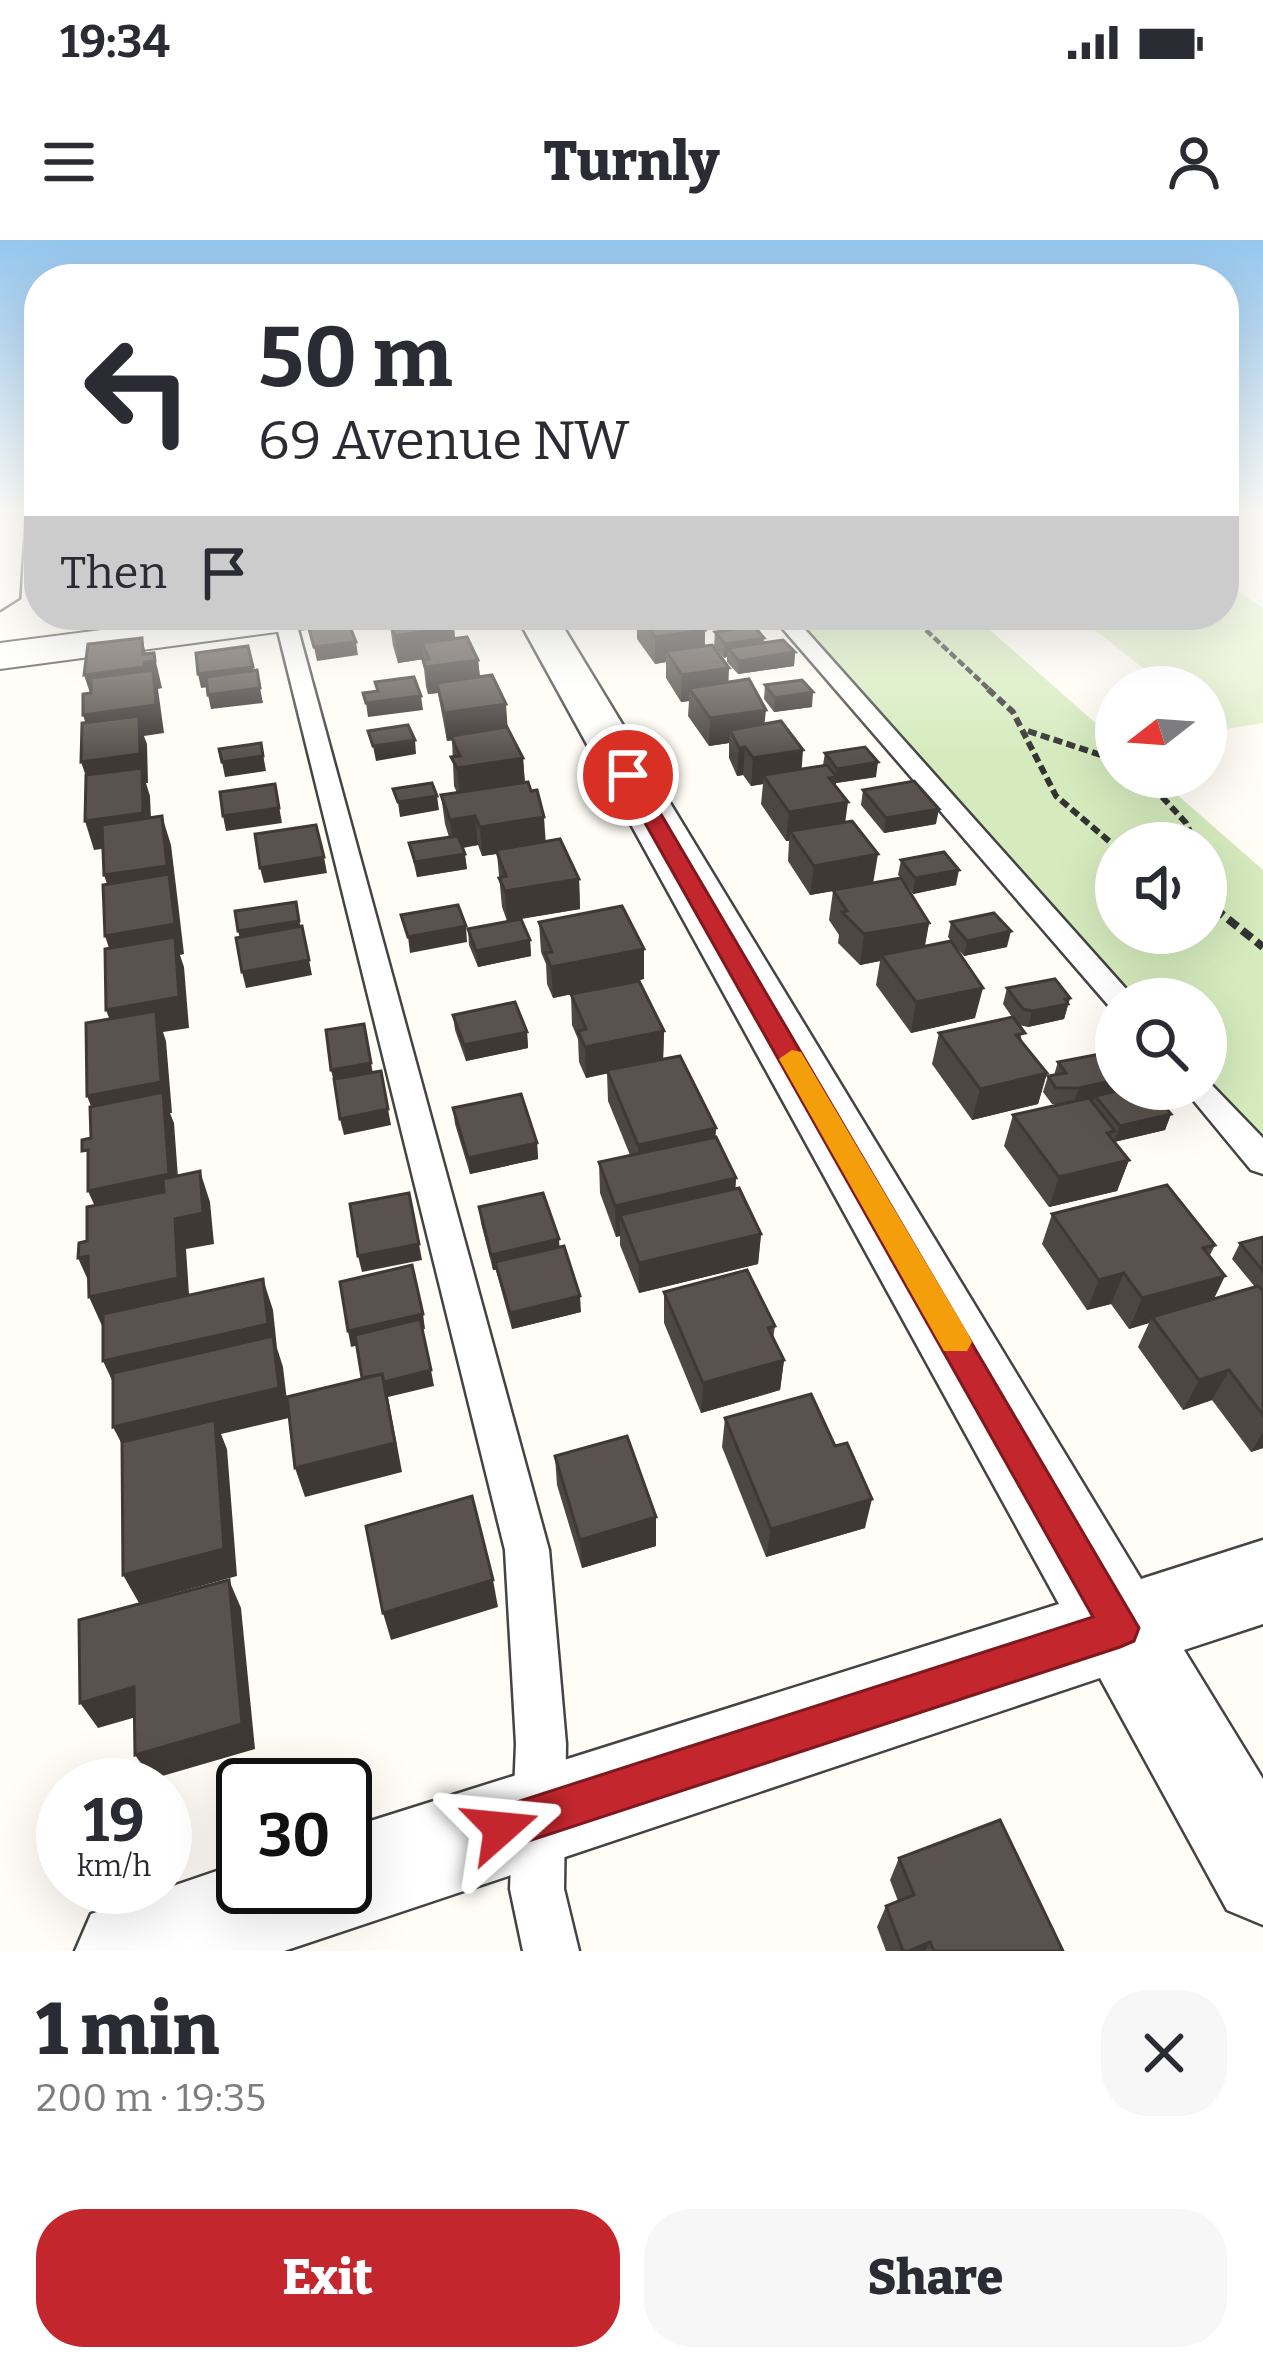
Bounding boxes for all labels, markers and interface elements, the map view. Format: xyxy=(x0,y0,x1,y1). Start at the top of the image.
text: 19:34 xyxy=(60,15,170,69)
icon: menu xyxy=(36,129,102,195)
icon: person xyxy=(1161,129,1227,195)
text: Turnly xyxy=(543,130,720,194)
text: 50 m xyxy=(258,307,453,408)
icon: left xyxy=(60,312,216,468)
text: 69 Avenue NW xyxy=(258,409,630,473)
icon: arrive xyxy=(191,540,257,606)
text: Then xyxy=(60,546,167,600)
north arrow xyxy=(1095,666,1227,798)
map controls xyxy=(1095,666,1227,1110)
pin xyxy=(577,724,679,826)
icon: arrive xyxy=(595,742,661,808)
button: sound xyxy=(1095,822,1227,954)
button: search xyxy=(1095,978,1227,1110)
speed limit sign: 30 xyxy=(216,1758,372,1914)
position arrow xyxy=(438,1765,564,1891)
text: 19 xyxy=(83,1785,145,1857)
text: km/h xyxy=(77,1848,151,1884)
text: 1 min xyxy=(36,1987,219,2073)
button: close xyxy=(1101,1990,1227,2116)
text: 200 m · 19:35 xyxy=(36,2075,266,2121)
button: Exit xyxy=(36,2209,620,2347)
button: Share xyxy=(644,2209,1227,2347)

